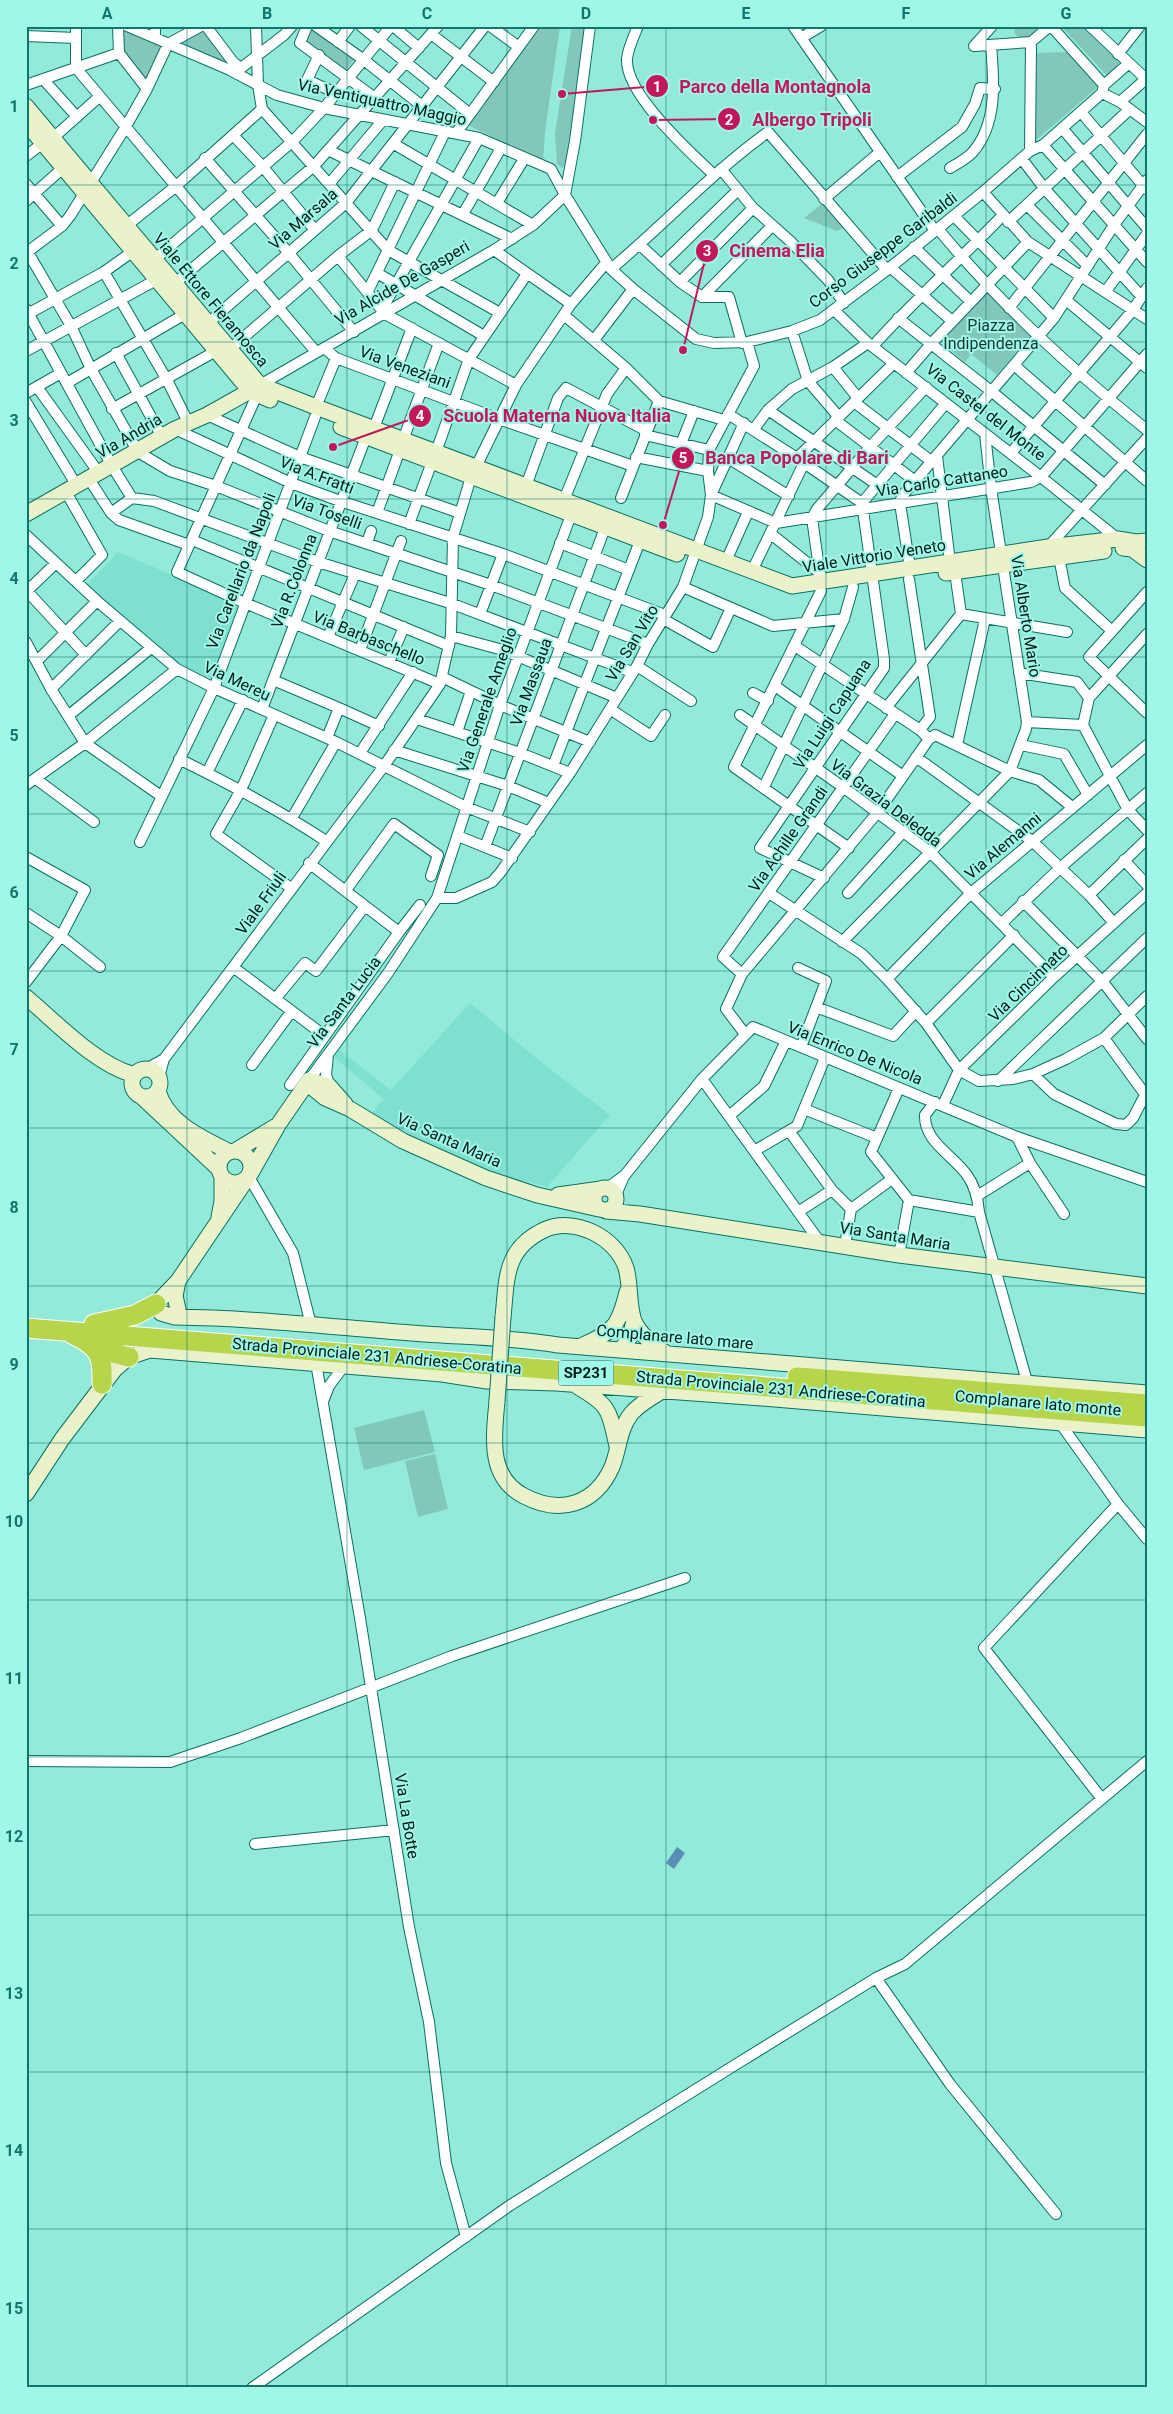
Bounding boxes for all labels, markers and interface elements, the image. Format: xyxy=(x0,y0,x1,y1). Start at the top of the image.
text: A xyxy=(102,4,113,23)
text: B xyxy=(262,4,272,23)
text: C xyxy=(422,4,432,23)
text: D xyxy=(581,4,591,23)
text: E xyxy=(742,4,751,23)
text: F xyxy=(902,4,911,23)
text: G xyxy=(1061,4,1072,23)
callout: Parco della Montagnola xyxy=(644,70,881,103)
street label: Via Ventiquattro Maggio xyxy=(296,75,468,129)
text: Parco della Montagnola xyxy=(679,76,871,97)
text: 1 xyxy=(653,78,661,96)
text: 1 xyxy=(9,97,19,116)
callout: Albergo Tripoli xyxy=(717,103,882,136)
text: Albergo Tripoli xyxy=(752,109,872,130)
text: 2 xyxy=(725,111,734,129)
street label: Via Marsala xyxy=(265,184,341,254)
street label: Corso Giuseppe Garibaldi xyxy=(805,188,961,312)
street label: Viale Ettore Fieramosca xyxy=(149,229,273,371)
callout: Cinema Elia xyxy=(694,234,834,267)
street label: Via Alcide De Gasperi xyxy=(331,237,473,329)
text: Cinema Elia xyxy=(729,240,825,261)
text: 3 xyxy=(703,242,711,260)
text: 2 xyxy=(9,254,19,273)
park label: Piazza Indipendenza xyxy=(943,316,1039,353)
street label: Via Veneziani xyxy=(357,342,453,392)
street label: Via Castel del Monte xyxy=(922,359,1050,465)
callout: Scuola Materna Nuova Italia xyxy=(408,400,680,433)
text: Scuola Materna Nuova Italia xyxy=(443,405,671,426)
text: 4 xyxy=(416,407,425,425)
street label: Via Andria xyxy=(93,410,165,462)
text: 3 xyxy=(9,411,19,430)
callout: Banca Popolare di Bari xyxy=(671,441,899,474)
text: Banca Popolare di Bari xyxy=(705,447,889,468)
text: 5 xyxy=(679,449,687,467)
street label: Via A.Fratti xyxy=(277,452,357,498)
street label: Via Carlo Cattaneo xyxy=(875,461,1009,501)
street label: Via Carellario da Napoli xyxy=(202,490,280,652)
street label: Via Toselli xyxy=(290,491,364,533)
street label: Via R.Colonna xyxy=(267,531,321,631)
street label: Viale Vittorio Veneto xyxy=(801,535,947,577)
street label: Via Alberto Mario xyxy=(1007,553,1045,679)
text: 4 xyxy=(9,569,19,588)
street label: Via San Vito xyxy=(602,601,662,685)
street label: Via Barbaschello xyxy=(310,607,428,669)
street label: Via Generale Ameglio xyxy=(453,625,521,775)
street label: Via Massaua xyxy=(506,635,556,729)
street label: Via Luigi Capuana xyxy=(789,655,875,773)
street label: Via Mereu xyxy=(200,657,274,705)
text: 5 xyxy=(9,726,19,745)
street label: Via Grazia Deledda xyxy=(827,755,945,851)
street label: Via Achille Grandi xyxy=(744,782,832,896)
street label: Via Alemanni xyxy=(961,809,1045,883)
street label: Viale Friuli xyxy=(232,868,290,938)
text: 6 xyxy=(9,883,19,902)
street label: Via Cincinnato xyxy=(984,940,1072,1026)
street label: Via Santa Lucia xyxy=(303,952,385,1052)
street label: Via Enrico De Nicola xyxy=(785,1017,925,1089)
text: 7 xyxy=(9,1040,19,1059)
street label: Via Santa Maria xyxy=(394,1108,504,1172)
text: 8 xyxy=(9,1198,19,1217)
street label: Via Santa Maria xyxy=(838,1218,952,1254)
street label: Complanare lato mare xyxy=(596,1321,754,1353)
street label: Strada Provinciale 231 Andriese-Coratina xyxy=(231,1334,523,1378)
text: 9 xyxy=(9,1355,19,1374)
road number: SP231 xyxy=(558,1360,614,1386)
street label: Strada Provinciale 231 Andriese-Coratina xyxy=(635,1367,927,1411)
street label: Complanare lato monte xyxy=(954,1386,1122,1420)
text: 10 xyxy=(5,1512,23,1531)
text: 11 xyxy=(5,1669,23,1688)
street label: Via La Botte xyxy=(391,1772,423,1860)
text: 12 xyxy=(5,1827,23,1846)
text: 13 xyxy=(5,1984,23,2003)
text: 14 xyxy=(5,2141,23,2160)
text: 15 xyxy=(5,2299,23,2318)

